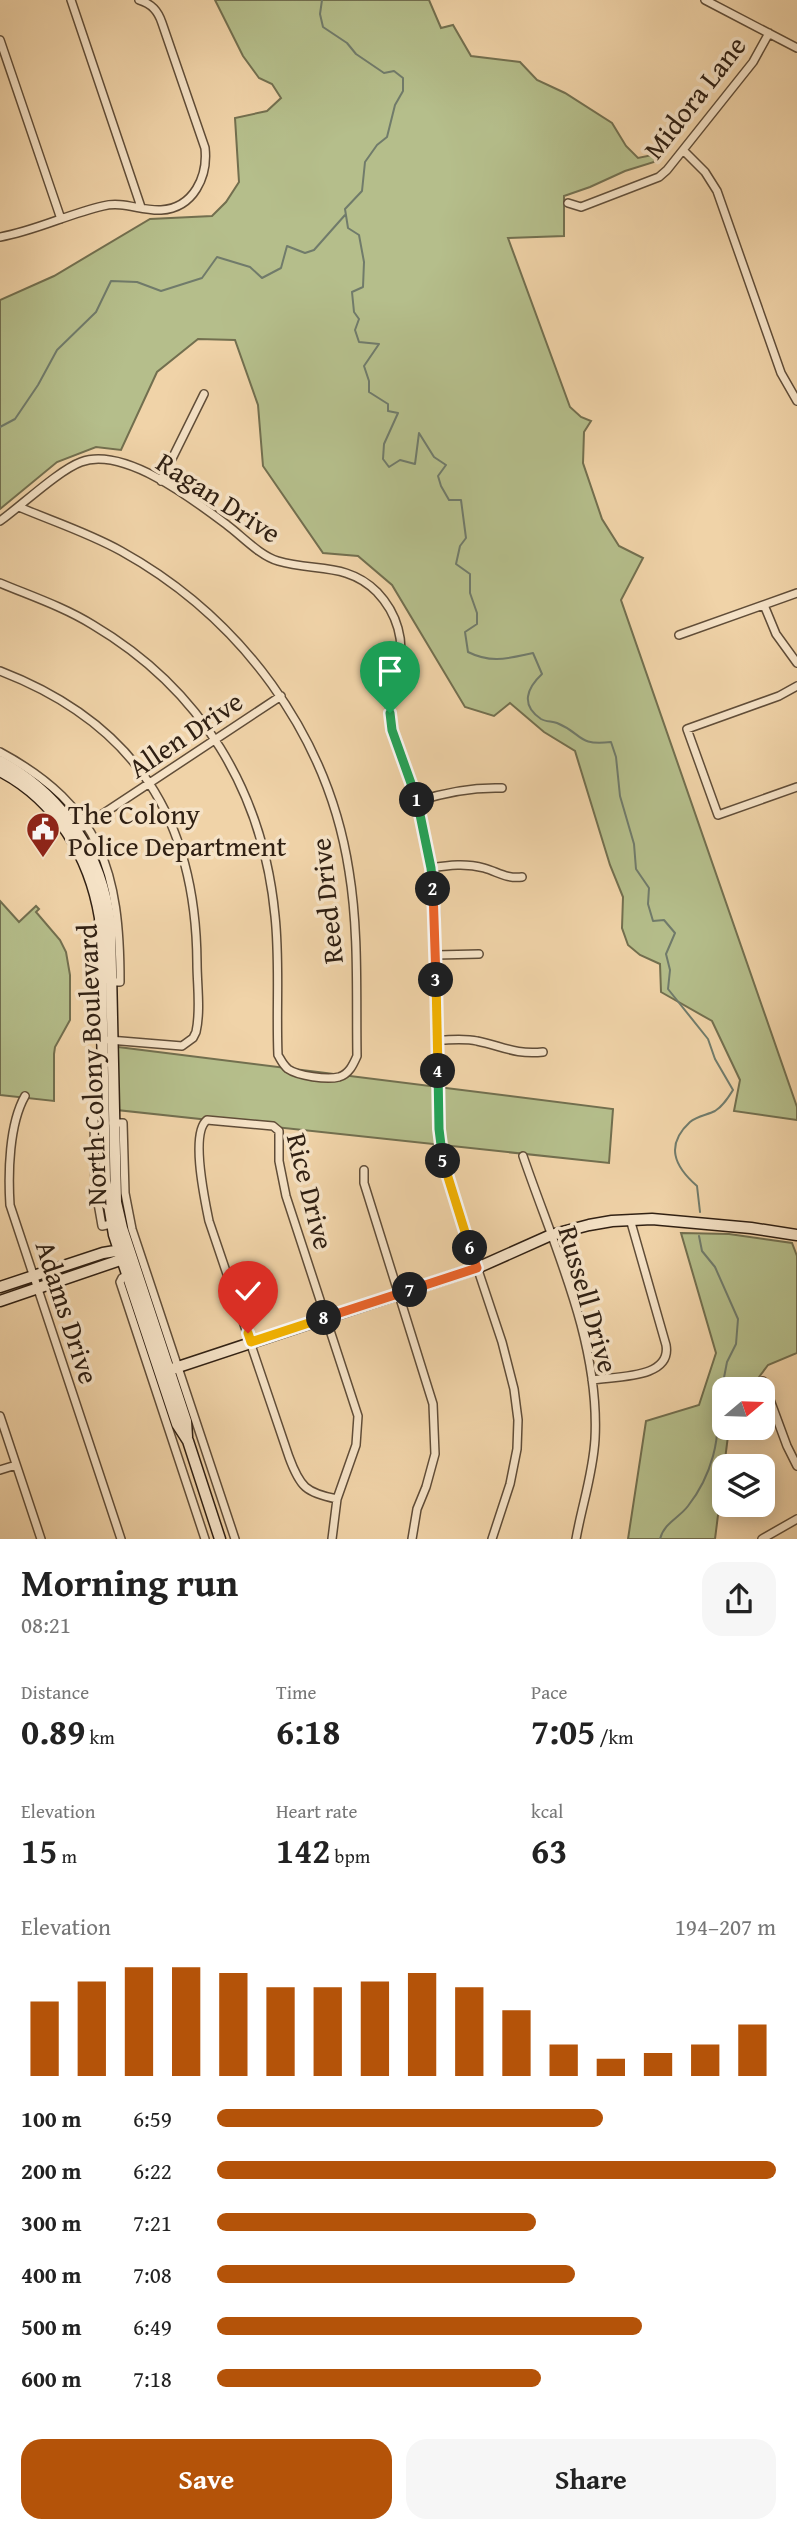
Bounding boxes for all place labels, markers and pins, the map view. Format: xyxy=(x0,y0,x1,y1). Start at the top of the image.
pin xyxy=(360,641,420,713)
pin: 1 xyxy=(400,782,434,818)
place label: The Colony Police Department xyxy=(68,793,286,866)
public building icon: The Colony Police Department xyxy=(24,810,62,859)
pin: 2 xyxy=(416,872,450,906)
pin: 3 xyxy=(418,962,453,998)
pin: 4 xyxy=(420,1054,456,1088)
pin: 5 xyxy=(426,1144,460,1178)
pin: 6 xyxy=(452,1230,488,1266)
pin xyxy=(218,1261,278,1333)
pin: 7 xyxy=(392,1272,428,1308)
pin: 8 xyxy=(306,1300,342,1336)

